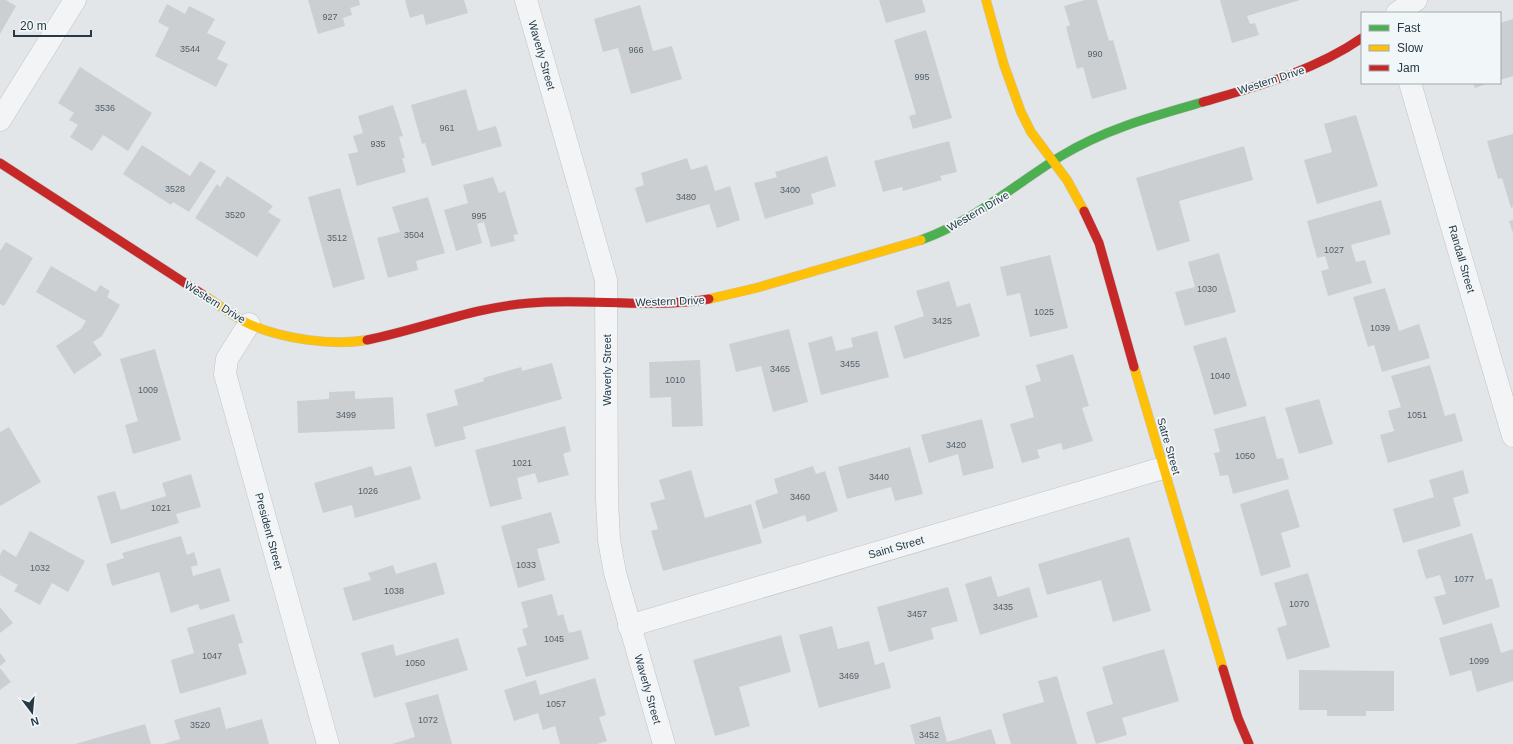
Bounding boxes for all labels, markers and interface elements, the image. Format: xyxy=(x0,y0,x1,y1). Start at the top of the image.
scale bar xyxy=(14,12,91,38)
house number: 927 xyxy=(322,12,338,22)
legend xyxy=(1361,12,1501,84)
text: 20 m xyxy=(20,19,47,33)
street label: Waverly Street xyxy=(526,19,558,91)
text: Fast xyxy=(1397,21,1421,35)
text: Slow xyxy=(1397,41,1423,55)
house number: 3544 xyxy=(180,44,200,54)
house number: 966 xyxy=(628,45,644,55)
house number: 990 xyxy=(1087,49,1103,59)
text: Jam xyxy=(1397,61,1420,75)
street label: Western Drive xyxy=(1236,64,1306,96)
house number: 995 xyxy=(914,72,930,82)
house number: 3536 xyxy=(95,103,115,113)
house number: 961 xyxy=(439,123,455,133)
house number: 935 xyxy=(370,139,386,149)
house number: 3528 xyxy=(165,184,185,194)
house number: 3400 xyxy=(780,185,800,195)
street label: Western Drive xyxy=(945,188,1011,234)
house number: 3480 xyxy=(676,192,696,202)
house number: 3520 xyxy=(225,210,245,220)
house number: 995 xyxy=(471,211,487,221)
street label: Randall Street xyxy=(1447,224,1477,294)
house number: 3504 xyxy=(404,230,424,240)
house number: 3512 xyxy=(327,233,347,243)
house number: 1027 xyxy=(1324,245,1344,255)
street label: Western Drive xyxy=(182,279,248,325)
house number: 1030 xyxy=(1197,284,1217,294)
street label: Western Drive xyxy=(635,294,705,308)
house number: 1025 xyxy=(1034,307,1054,317)
house number: 3425 xyxy=(932,316,952,326)
house number: 1039 xyxy=(1370,323,1390,333)
street label: Waverly Street xyxy=(601,334,613,406)
house number: 3455 xyxy=(840,359,860,369)
house number: 3465 xyxy=(770,364,790,374)
house number: 1040 xyxy=(1210,371,1230,381)
house number: 1010 xyxy=(665,375,685,385)
house number: 1009 xyxy=(138,385,158,395)
house number: 3499 xyxy=(336,410,356,420)
house number: 1051 xyxy=(1407,410,1427,420)
street label: Satre Street xyxy=(1155,416,1183,476)
house number: 3420 xyxy=(946,440,966,450)
house number: 1050 xyxy=(1235,451,1255,461)
house number: 1021 xyxy=(512,458,532,468)
house number: 3440 xyxy=(869,472,889,482)
house number: 1026 xyxy=(358,486,378,496)
street label: President Street xyxy=(253,491,285,571)
house number: 3460 xyxy=(790,492,810,502)
house number: 1021 xyxy=(151,503,171,513)
street label: Saint Street xyxy=(867,533,925,561)
house number: 1033 xyxy=(516,560,536,570)
house number: 1032 xyxy=(30,563,50,573)
house number: 1077 xyxy=(1454,574,1474,584)
house number: 1038 xyxy=(384,586,404,596)
house number: 1070 xyxy=(1289,599,1309,609)
house number: 3435 xyxy=(993,602,1013,612)
house number: 3457 xyxy=(907,609,927,619)
house number: 1045 xyxy=(544,634,564,644)
house number: 1047 xyxy=(202,651,222,661)
street label: Waverly Street xyxy=(632,653,664,725)
house number: 1099 xyxy=(1469,656,1489,666)
house number: 1050 xyxy=(405,658,425,668)
house number: 3469 xyxy=(839,671,859,681)
north arrow xyxy=(12,692,52,732)
house number: 1057 xyxy=(546,699,566,709)
text: N xyxy=(29,715,40,728)
house number: 1072 xyxy=(418,715,438,725)
house number: 3520 xyxy=(190,720,210,730)
house number: 3452 xyxy=(919,730,939,740)

